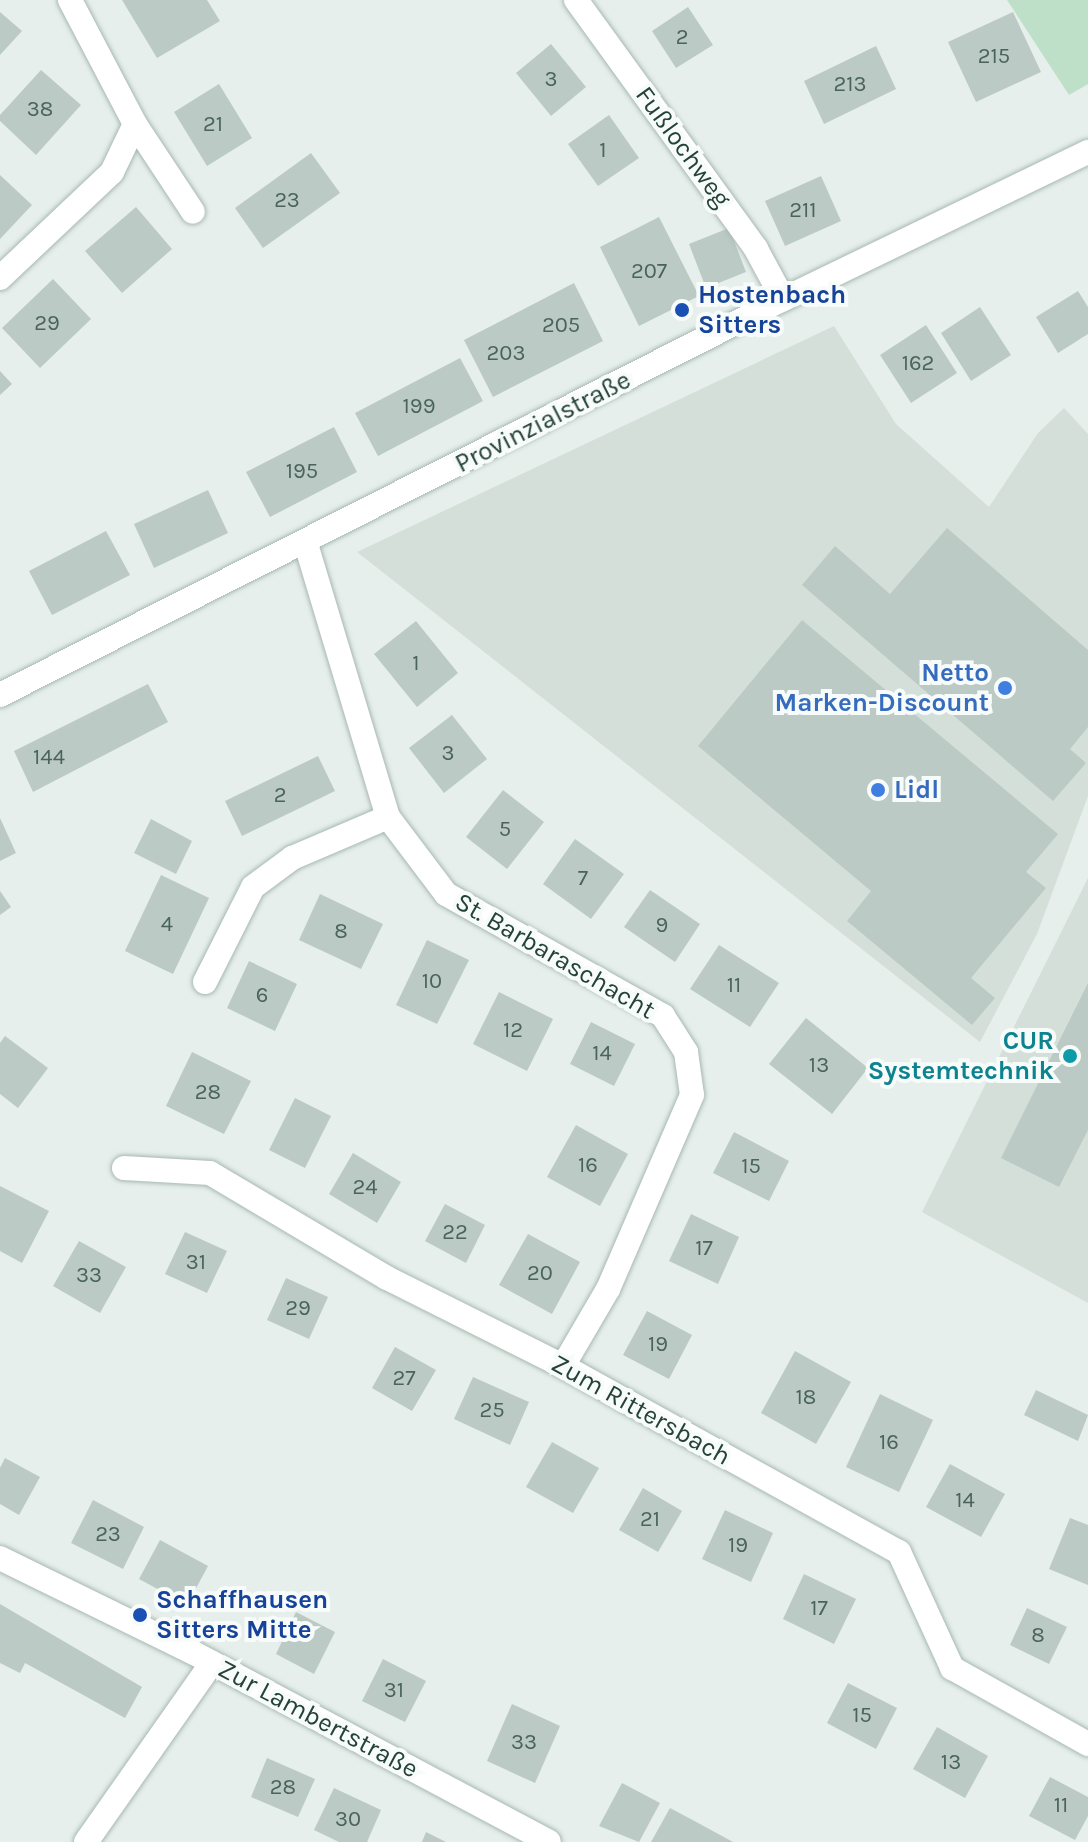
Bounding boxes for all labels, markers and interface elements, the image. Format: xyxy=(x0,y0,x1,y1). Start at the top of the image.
house number: 2 xyxy=(676,25,688,51)
house number: 215 xyxy=(978,44,1010,70)
house number: 3 xyxy=(545,67,557,93)
house number: 213 xyxy=(833,72,867,98)
street label: Fußlochweg xyxy=(629,80,737,214)
house number: 38 xyxy=(27,97,53,123)
house number: 21 xyxy=(203,112,223,138)
house number: 1 xyxy=(599,138,607,164)
house number: 23 xyxy=(274,188,300,214)
house number: 211 xyxy=(789,198,817,224)
house number: 207 xyxy=(631,259,667,285)
place label: Hostenbach Sitters xyxy=(698,279,846,340)
marker: Hostenbach Sitters xyxy=(673,301,691,319)
house number: 29 xyxy=(34,311,60,337)
house number: 205 xyxy=(542,313,580,339)
house number: 203 xyxy=(487,341,525,367)
house number: 162 xyxy=(902,351,934,377)
street label: Provinzialstraße xyxy=(450,364,636,480)
house number: 199 xyxy=(403,394,435,420)
house number: 195 xyxy=(286,459,318,485)
house number: 1 xyxy=(412,651,420,677)
place label: Netto Marken-Discount xyxy=(774,657,989,718)
marker: Netto Marken-Discount xyxy=(996,679,1014,697)
house number: 3 xyxy=(442,741,454,767)
house number: 144 xyxy=(33,745,65,771)
place label: Lidl xyxy=(894,774,939,806)
marker: Lidl xyxy=(869,781,887,799)
house number: 2 xyxy=(274,783,286,809)
house number: 5 xyxy=(499,817,511,843)
house number: 7 xyxy=(578,866,588,892)
street label: St. Barbaraschacht xyxy=(450,886,660,1026)
house number: 4 xyxy=(161,912,173,938)
house number: 9 xyxy=(656,913,668,939)
house number: 8 xyxy=(334,919,348,945)
house number: 10 xyxy=(422,969,442,995)
house number: 11 xyxy=(727,973,741,999)
house number: 6 xyxy=(256,983,268,1009)
house number: 12 xyxy=(503,1018,523,1044)
place label: CUR Systemtechnik xyxy=(868,1025,1054,1086)
house number: 14 xyxy=(592,1041,612,1067)
marker: CUR Systemtechnik xyxy=(1061,1047,1079,1065)
house number: 13 xyxy=(809,1053,829,1079)
house number: 28 xyxy=(195,1080,221,1106)
house number: 16 xyxy=(578,1153,598,1179)
house number: 15 xyxy=(741,1154,761,1180)
house number: 24 xyxy=(352,1175,378,1201)
house number: 22 xyxy=(442,1220,468,1246)
house number: 17 xyxy=(695,1236,713,1262)
house number: 31 xyxy=(186,1250,206,1276)
house number: 20 xyxy=(527,1261,553,1287)
house number: 33 xyxy=(76,1263,102,1289)
house number: 29 xyxy=(285,1296,311,1322)
house number: 19 xyxy=(648,1332,668,1358)
street label: Zum Rittersbach xyxy=(546,1348,736,1472)
house number: 27 xyxy=(392,1366,416,1392)
house number: 18 xyxy=(796,1385,816,1411)
house number: 25 xyxy=(479,1398,505,1424)
house number: 16 xyxy=(879,1430,899,1456)
house number: 14 xyxy=(955,1488,975,1514)
house number: 21 xyxy=(640,1507,660,1533)
house number: 23 xyxy=(95,1522,121,1548)
house number: 19 xyxy=(728,1533,748,1559)
place label: Schaffhausen Sitters Mitte xyxy=(156,1584,328,1646)
house number: 17 xyxy=(810,1596,828,1622)
marker: Schaffhausen Sitters Mitte xyxy=(131,1606,149,1624)
house number: 8 xyxy=(1031,1623,1045,1649)
street label: Zur Lambertstraße xyxy=(213,1653,423,1785)
house number: 31 xyxy=(384,1678,404,1704)
house number: 15 xyxy=(852,1703,872,1729)
house number: 33 xyxy=(511,1730,537,1756)
house number: 13 xyxy=(941,1750,961,1776)
house number: 28 xyxy=(270,1775,296,1801)
house number: 11 xyxy=(1054,1793,1068,1819)
house number: 30 xyxy=(335,1807,361,1833)

